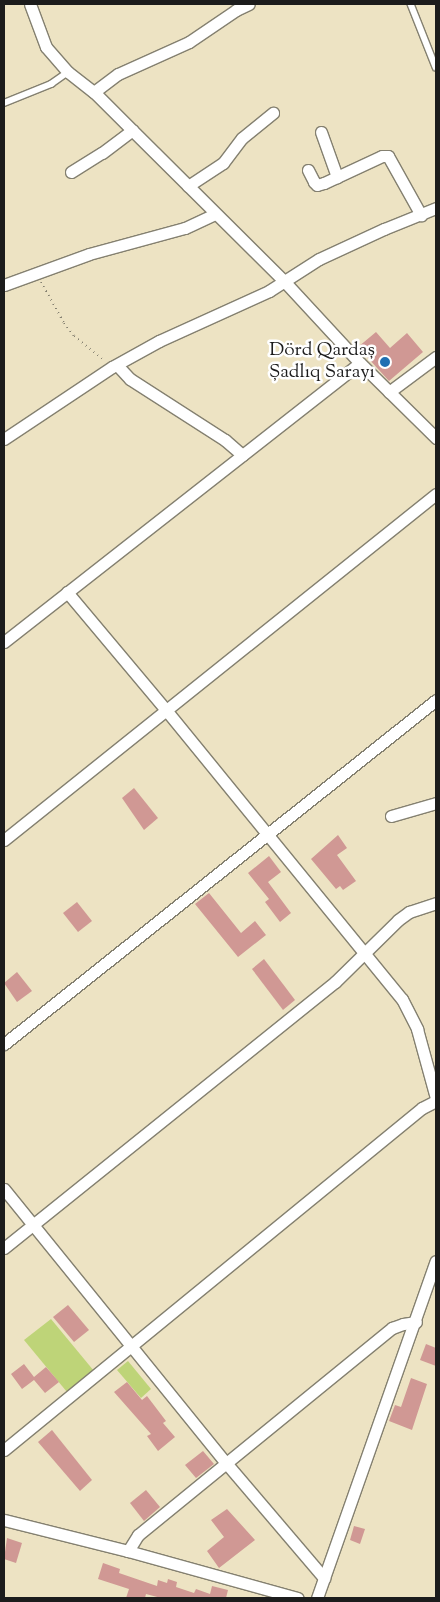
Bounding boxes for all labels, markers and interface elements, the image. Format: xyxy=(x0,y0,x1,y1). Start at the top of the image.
place label: Dörd Qardaş Şadlıq Sarayı xyxy=(269,340,375,384)
marker: Dörd Qardaş Şadlıq Sarayı xyxy=(379,356,391,368)

